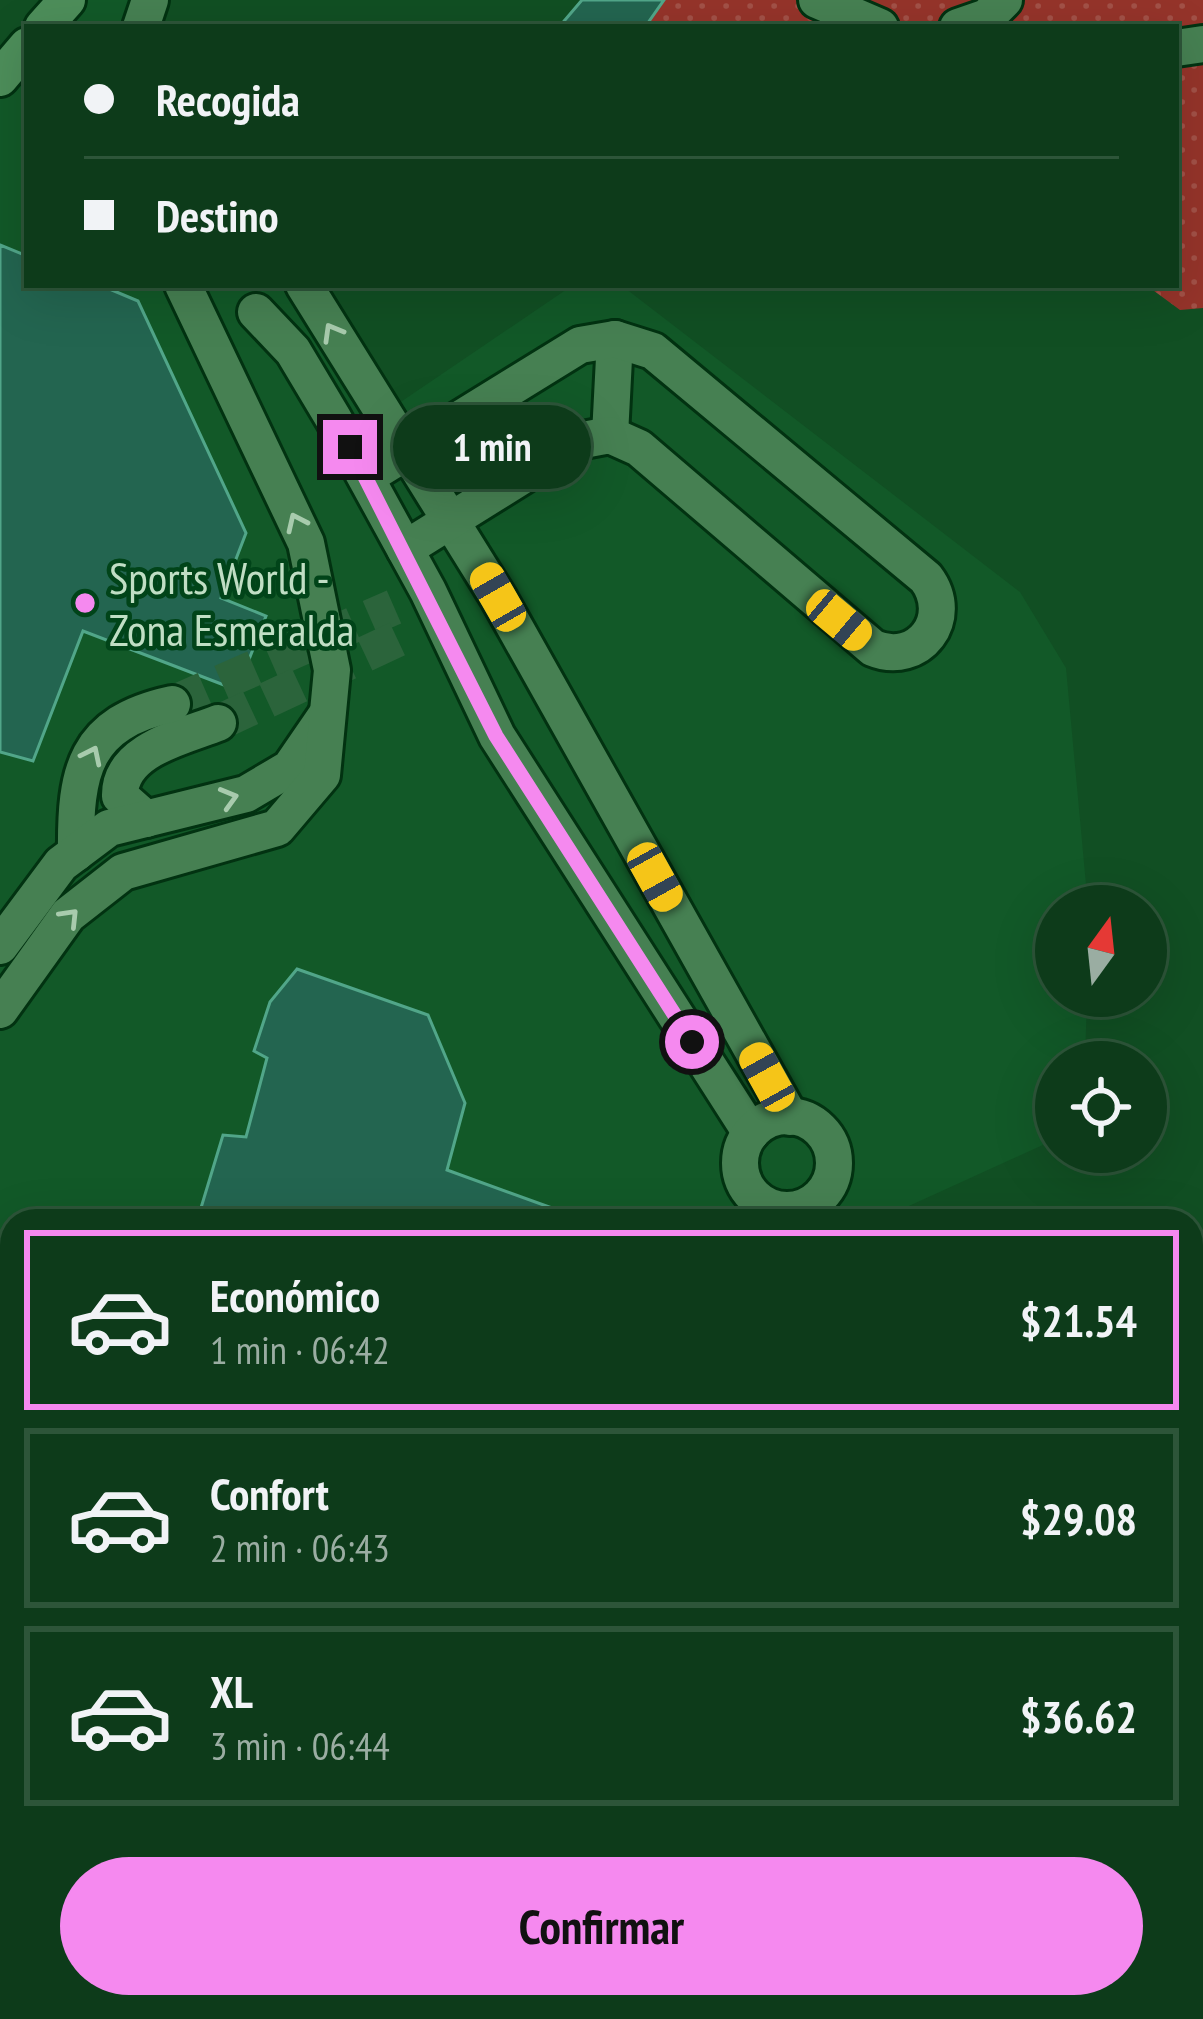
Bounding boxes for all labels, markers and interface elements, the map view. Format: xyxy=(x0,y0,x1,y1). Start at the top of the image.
text: Recogida xyxy=(156,70,300,128)
text: Destino xyxy=(156,186,279,244)
one-way arrow xyxy=(324,323,346,345)
callout: 1 min xyxy=(392,405,590,489)
route end xyxy=(323,420,377,474)
text: 1 min xyxy=(453,421,531,472)
one-way arrow xyxy=(287,513,310,534)
place label: Sports World - Zona Esmeralda xyxy=(109,548,354,658)
car xyxy=(464,557,532,637)
car xyxy=(800,583,878,657)
marker: Sports World - Zona Esmeralda xyxy=(72,590,98,616)
one-way arrow xyxy=(78,746,101,768)
one-way arrow xyxy=(218,788,238,813)
car xyxy=(622,837,688,917)
north arrow xyxy=(1035,885,1167,1017)
map controls xyxy=(1035,885,1167,1173)
one-way arrow xyxy=(56,909,78,931)
route start xyxy=(665,1015,719,1069)
car xyxy=(734,1037,800,1117)
button: locate xyxy=(1035,1041,1167,1173)
icon: car xyxy=(66,1266,174,1374)
text: Económico xyxy=(210,1266,380,1324)
text: $21.54 xyxy=(1020,1291,1137,1349)
text: 1 min · 06:42 xyxy=(210,1324,390,1375)
icon: car xyxy=(66,1464,174,1572)
text: Confort xyxy=(210,1464,329,1522)
text: $29.08 xyxy=(1020,1489,1137,1547)
text: 2 min · 06:43 xyxy=(210,1522,390,1573)
icon: car xyxy=(66,1662,174,1770)
text: XL xyxy=(210,1662,253,1720)
text: $36.62 xyxy=(1020,1687,1137,1745)
text: 3 min · 06:44 xyxy=(210,1720,390,1771)
button: Confirmar xyxy=(60,1857,1143,1995)

